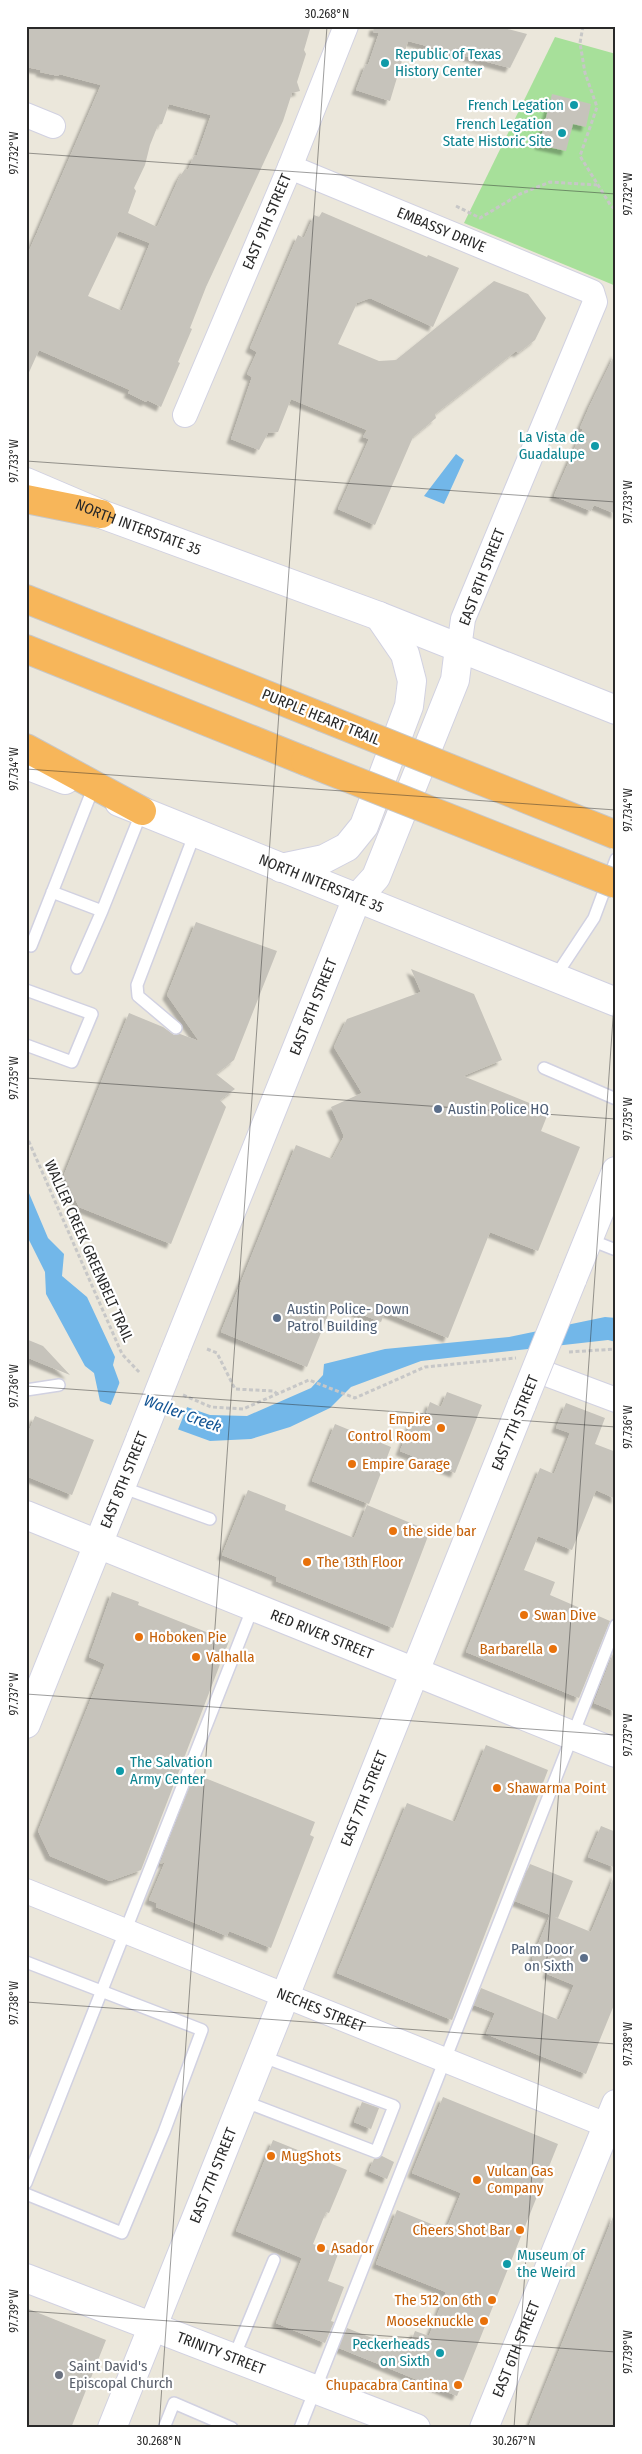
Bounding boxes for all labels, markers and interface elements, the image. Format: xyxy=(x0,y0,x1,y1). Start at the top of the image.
text: 30.268°N xyxy=(305,7,349,21)
place label: Republic of Texas History Center xyxy=(395,45,501,80)
marker: Republic of Texas History Center xyxy=(379,57,391,69)
place label: French Legation xyxy=(468,96,564,114)
marker: French Legation xyxy=(568,99,580,111)
place label: French Legation State Historic Site xyxy=(443,115,552,150)
marker: French Legation State Historic Site xyxy=(556,127,568,139)
text: 97.732°W xyxy=(7,131,21,175)
street label: EAST 9TH STREET xyxy=(239,171,295,272)
text: 97.732°W xyxy=(621,172,635,216)
street label: EMBASSY DRIVE xyxy=(394,203,489,256)
place label: La Vista de Guadalupe xyxy=(519,428,585,463)
text: 97.733°W xyxy=(7,439,21,483)
marker: La Vista de Guadalupe xyxy=(589,440,601,452)
text: 97.733°W xyxy=(621,480,635,524)
street label: NORTH INTERSTATE 35 xyxy=(73,495,204,559)
street label: EAST 8TH STREET xyxy=(455,526,509,628)
street label: PURPLE HEART TRAIL xyxy=(259,685,383,749)
text: 97.734°W xyxy=(7,747,21,791)
text: 97.734°W xyxy=(621,788,635,832)
street label: NORTH INTERSTATE 35 xyxy=(256,850,386,917)
street label: EAST 8TH STREET xyxy=(286,956,341,1058)
text: 97.735°W xyxy=(7,1056,21,1100)
text: 97.735°W xyxy=(621,1097,635,1141)
place label: Austin Police HQ xyxy=(448,1100,549,1118)
marker: Austin Police HQ xyxy=(432,1103,444,1115)
street label: WALLER CREEK GREENBELT TRAIL xyxy=(41,1157,137,1345)
place label: Austin Police- Down Patrol Building xyxy=(287,1300,409,1335)
marker: Austin Police- Down Patrol Building xyxy=(271,1312,283,1324)
text: 97.736°W xyxy=(7,1364,21,1408)
street label: EAST 7TH STREET xyxy=(488,1373,542,1473)
water label: Waller Creek xyxy=(141,1391,224,1436)
text: 97.736°W xyxy=(621,1405,635,1449)
place label: Empire Control Room xyxy=(348,1410,431,1445)
marker: Empire Control Room xyxy=(435,1422,447,1434)
street label: EAST 8TH STREET xyxy=(96,1429,152,1531)
place label: Empire Garage xyxy=(362,1455,450,1473)
marker: Empire Garage xyxy=(346,1458,358,1470)
place label: the side bar xyxy=(403,1522,477,1540)
marker: the side bar xyxy=(387,1525,399,1537)
place label: The 13th Floor xyxy=(317,1553,404,1571)
marker: The 13th Floor xyxy=(301,1556,313,1568)
street label: RED RIVER STREET xyxy=(268,1606,376,1663)
place label: Swan Dive xyxy=(534,1606,596,1624)
marker: Swan Dive xyxy=(518,1609,530,1621)
place label: Hoboken Pie xyxy=(149,1628,227,1646)
marker: Hoboken Pie xyxy=(133,1631,145,1643)
place label: Barbarella xyxy=(480,1640,543,1658)
marker: Barbarella xyxy=(547,1643,559,1655)
place label: Valhalla xyxy=(206,1648,255,1666)
marker: Valhalla xyxy=(190,1651,202,1663)
text: 97.737°W xyxy=(7,1673,21,1715)
text: 97.737°W xyxy=(621,1714,635,1756)
street label: EAST 7TH STREET xyxy=(337,1748,391,1849)
place label: The Salvation Army Center xyxy=(130,1753,213,1788)
marker: The Salvation Army Center xyxy=(114,1765,126,1777)
place label: Shawarma Point xyxy=(507,1779,606,1797)
marker: Shawarma Point xyxy=(491,1782,503,1794)
place label: Palm Door on Sixth xyxy=(511,1940,575,1975)
marker: Palm Door on Sixth xyxy=(578,1952,590,1964)
text: 97.738°W xyxy=(7,1981,21,2025)
street label: NECHES STREET xyxy=(274,1984,368,2036)
text: 97.738°W xyxy=(621,2022,635,2066)
street label: EAST 7TH STREET xyxy=(186,2125,240,2226)
place label: MugShots xyxy=(281,2147,341,2165)
marker: MugShots xyxy=(265,2150,277,2162)
place label: Vulcan Gas Company xyxy=(487,2162,553,2197)
marker: Vulcan Gas Company xyxy=(471,2174,483,2186)
place label: Cheers Shot Bar xyxy=(412,2221,511,2239)
marker: Cheers Shot Bar xyxy=(514,2224,526,2236)
place label: Asador xyxy=(331,2239,374,2257)
marker: Asador xyxy=(315,2242,327,2254)
place label: Museum of the Weird xyxy=(517,2246,586,2281)
marker: Museum of the Weird xyxy=(501,2258,513,2270)
text: 97.739°W xyxy=(7,2289,21,2333)
place label: The 512 on 6th xyxy=(395,2291,482,2309)
marker: The 512 on 6th xyxy=(486,2294,498,2306)
street label: EAST 6TH STREET xyxy=(488,2299,544,2400)
place label: Mooseknuckle xyxy=(386,2312,474,2330)
marker: Mooseknuckle xyxy=(478,2315,490,2327)
street label: TRINITY STREET xyxy=(174,2328,268,2378)
text: 97.739°W xyxy=(621,2330,635,2374)
place label: Peckerheads on Sixth xyxy=(352,2335,430,2370)
marker: Peckerheads on Sixth xyxy=(434,2347,446,2359)
place label: Saint David's Episcopal Church xyxy=(69,2357,173,2392)
marker: Saint David's Episcopal Church xyxy=(53,2369,65,2381)
place label: Chupacabra Cantina xyxy=(326,2376,448,2394)
marker: Chupacabra Cantina xyxy=(452,2379,464,2391)
text: 30.268°N xyxy=(137,2434,181,2448)
text: 30.267°N xyxy=(492,2434,536,2448)

